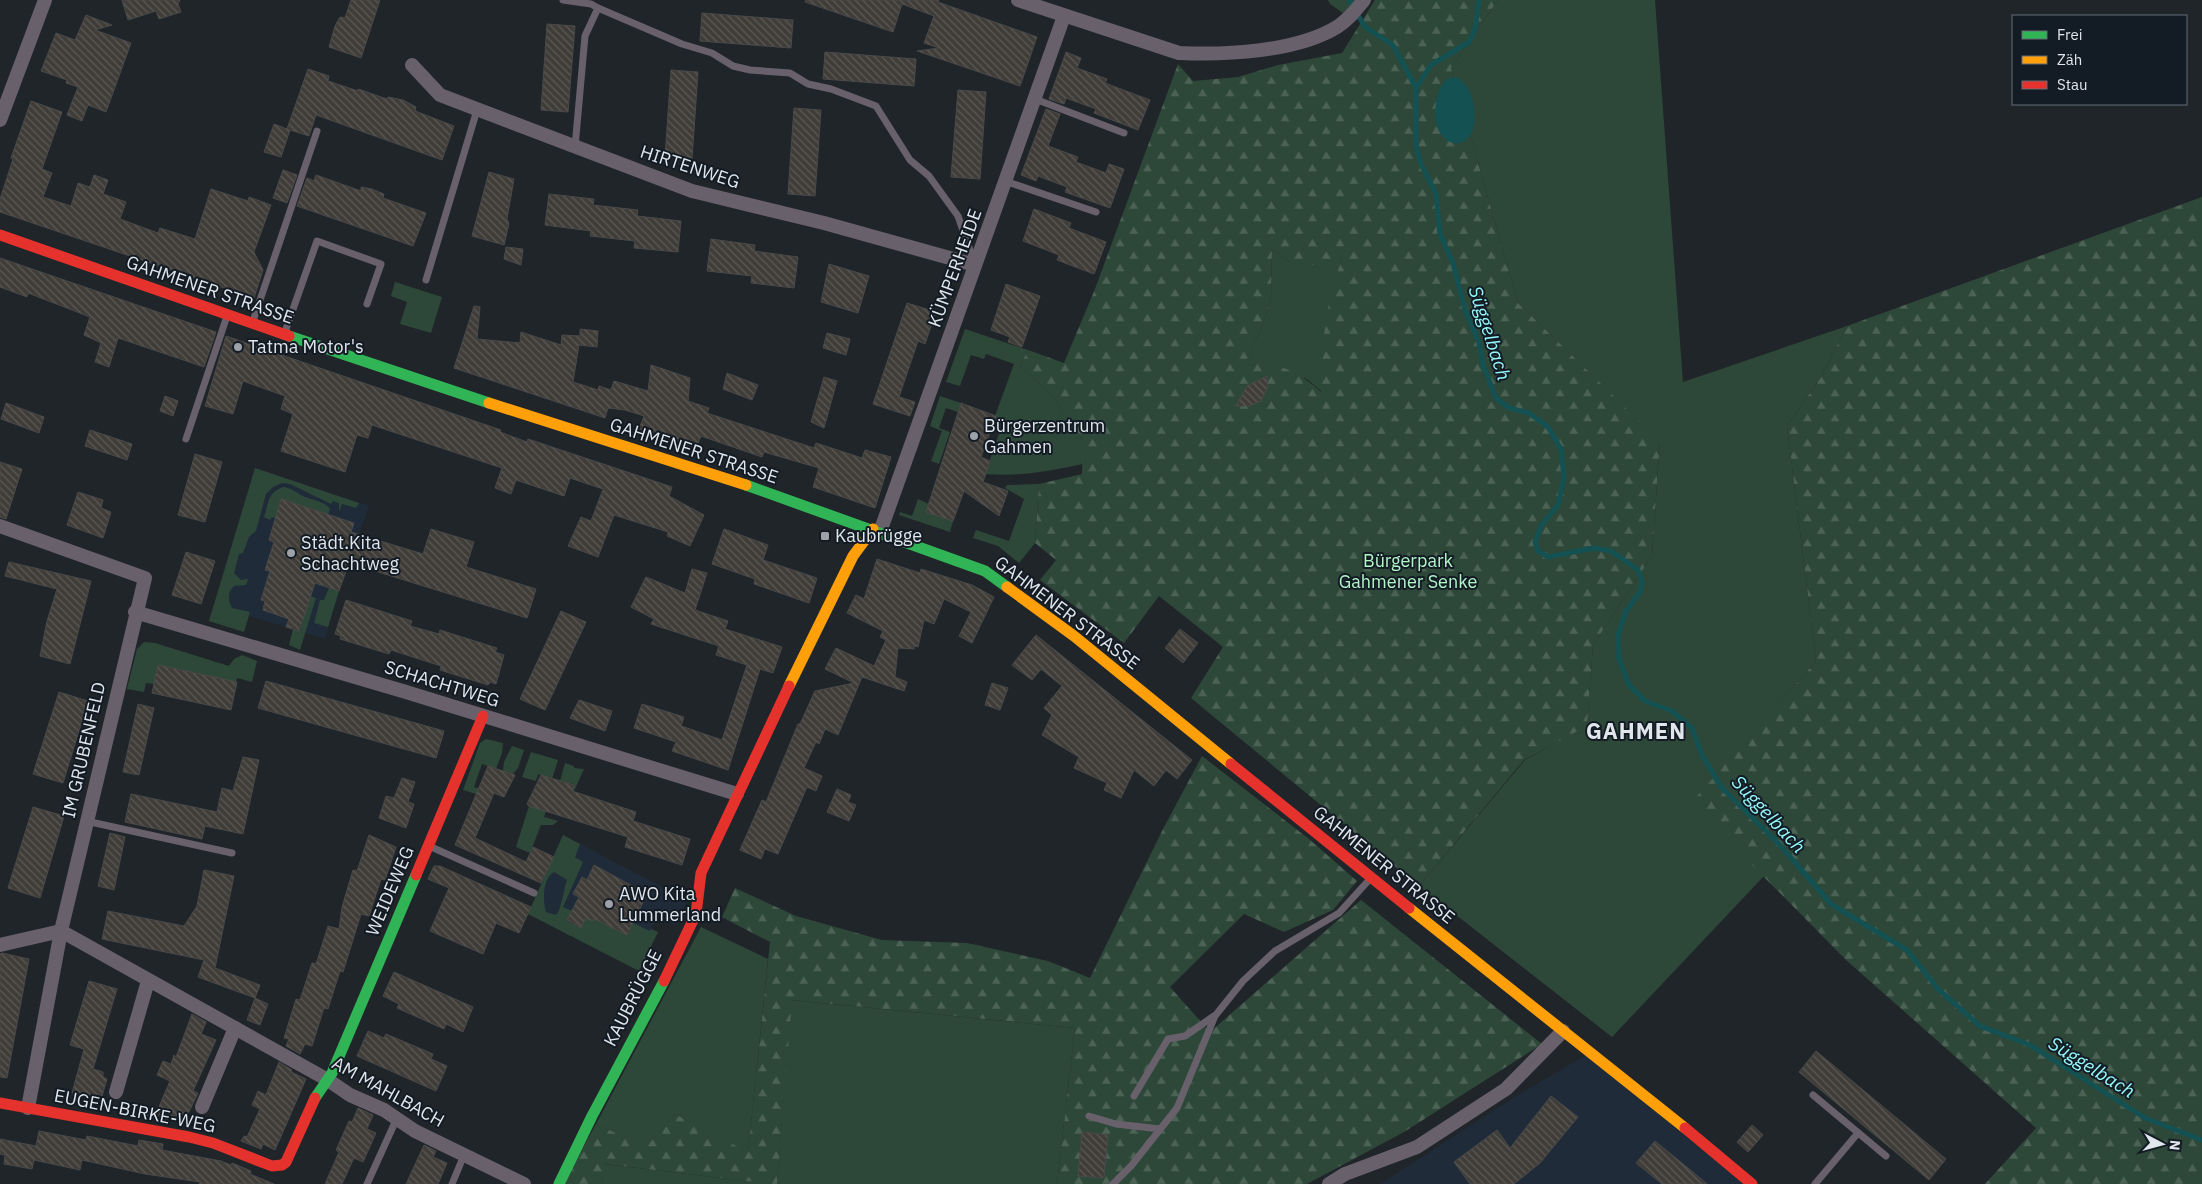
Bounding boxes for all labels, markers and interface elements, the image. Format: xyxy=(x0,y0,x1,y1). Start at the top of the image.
legend xyxy=(2012,15,2187,105)
text: Frei xyxy=(2057,25,2083,44)
text: Zäh xyxy=(2057,50,2082,69)
text: Stau xyxy=(2057,75,2088,94)
street label: HIRTENWEG xyxy=(637,140,743,193)
street label: KÜMPERHEIDE xyxy=(922,206,987,330)
street label: GAHMENER STRASSE xyxy=(123,250,297,329)
water label: Süggelbach xyxy=(1463,283,1517,383)
place label: Tatma Motor's xyxy=(248,335,364,358)
marker: Tatma Motor's xyxy=(232,341,244,353)
street label: GAHMENER STRASSE xyxy=(607,412,781,489)
place label: Bürgerzentrum Gahmen xyxy=(984,414,1105,458)
marker: Bürgerzentrum Gahmen xyxy=(968,430,980,442)
place label: Kaubrügge xyxy=(835,524,922,547)
marker: Kaubrügge xyxy=(819,530,831,542)
place label: Städt.Kita Schachtweg xyxy=(301,531,400,575)
marker: Städt.Kita Schachtweg xyxy=(285,547,297,559)
park label: Bürgerpark Gahmener Senke xyxy=(1339,549,1477,593)
street label: GAHMENER STRASSE xyxy=(990,551,1144,675)
street label: SCHACHTWEG xyxy=(382,655,502,712)
street label: IM GRUBENFELD xyxy=(57,680,110,820)
district label: GAHMEN xyxy=(1586,716,1686,745)
water label: Süggelbach xyxy=(1727,770,1811,858)
street label: GAHMENER STRASSE xyxy=(1309,800,1460,929)
street label: WEIDEWEG xyxy=(360,842,419,939)
place label: AWO Kita Lummerland xyxy=(619,882,721,926)
marker: AWO Kita Lummerland xyxy=(603,898,615,910)
street label: KAUBRÜGGE xyxy=(598,945,667,1050)
water label: Süggelbach xyxy=(2044,1031,2140,1103)
street label: AM MAHLBACH xyxy=(328,1051,449,1132)
street label: EUGEN-BIRKE-WEG xyxy=(52,1084,218,1137)
north arrow xyxy=(2137,1119,2187,1169)
text: N xyxy=(2165,1139,2184,1151)

